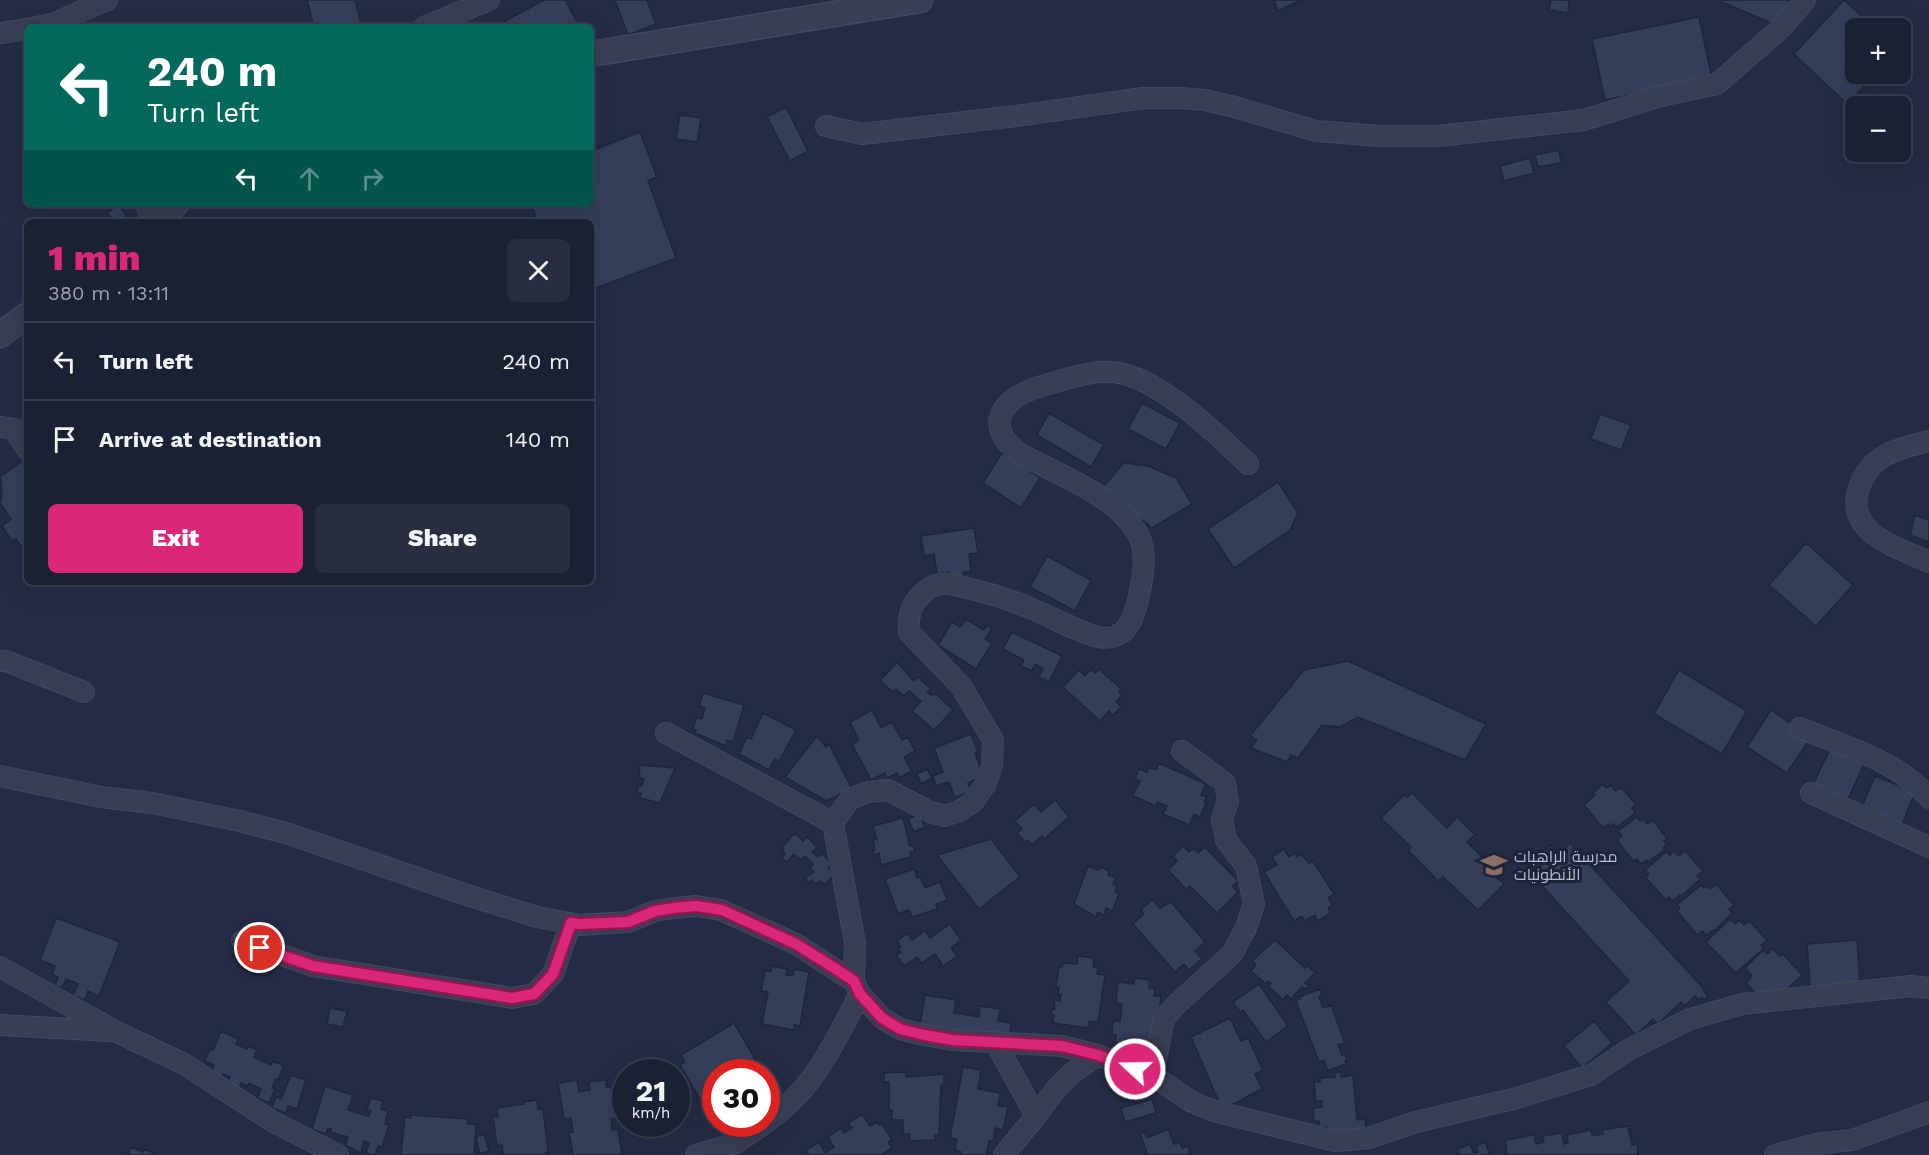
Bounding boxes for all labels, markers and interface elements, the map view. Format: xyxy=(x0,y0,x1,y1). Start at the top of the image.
map controls xyxy=(1845,18,1911,162)
button: + xyxy=(1845,18,1911,84)
text: 240 m xyxy=(147,47,277,96)
icon: left xyxy=(48,48,126,126)
button: − xyxy=(1845,96,1911,162)
text: Turn left xyxy=(147,97,259,129)
icon: left xyxy=(230,162,263,195)
icon: ahead xyxy=(293,162,326,195)
icon: right xyxy=(356,162,389,195)
text: 1 min xyxy=(48,237,141,279)
button: close xyxy=(507,239,570,302)
text: 380 m · 13:11 xyxy=(48,281,169,305)
icon: left xyxy=(48,345,81,378)
text: Turn left xyxy=(99,349,193,374)
text: 240 m xyxy=(502,349,570,374)
icon: arrive xyxy=(48,423,81,456)
text: Arrive at destination xyxy=(99,427,322,452)
text: 140 m xyxy=(506,427,570,452)
button: Exit xyxy=(48,504,303,573)
button: Share xyxy=(315,504,570,573)
place label: مدرسة الراهبات الأنطونيات xyxy=(1514,847,1618,884)
school or university icon: مدرسة الراهبات الأنطونيات xyxy=(1479,850,1509,880)
pin xyxy=(234,922,285,973)
icon: arrive xyxy=(243,931,276,964)
position arrow xyxy=(1103,1037,1167,1101)
speed limit sign: 30 xyxy=(702,1059,780,1137)
text: 21 xyxy=(636,1073,666,1108)
text: km/h xyxy=(632,1104,670,1122)

